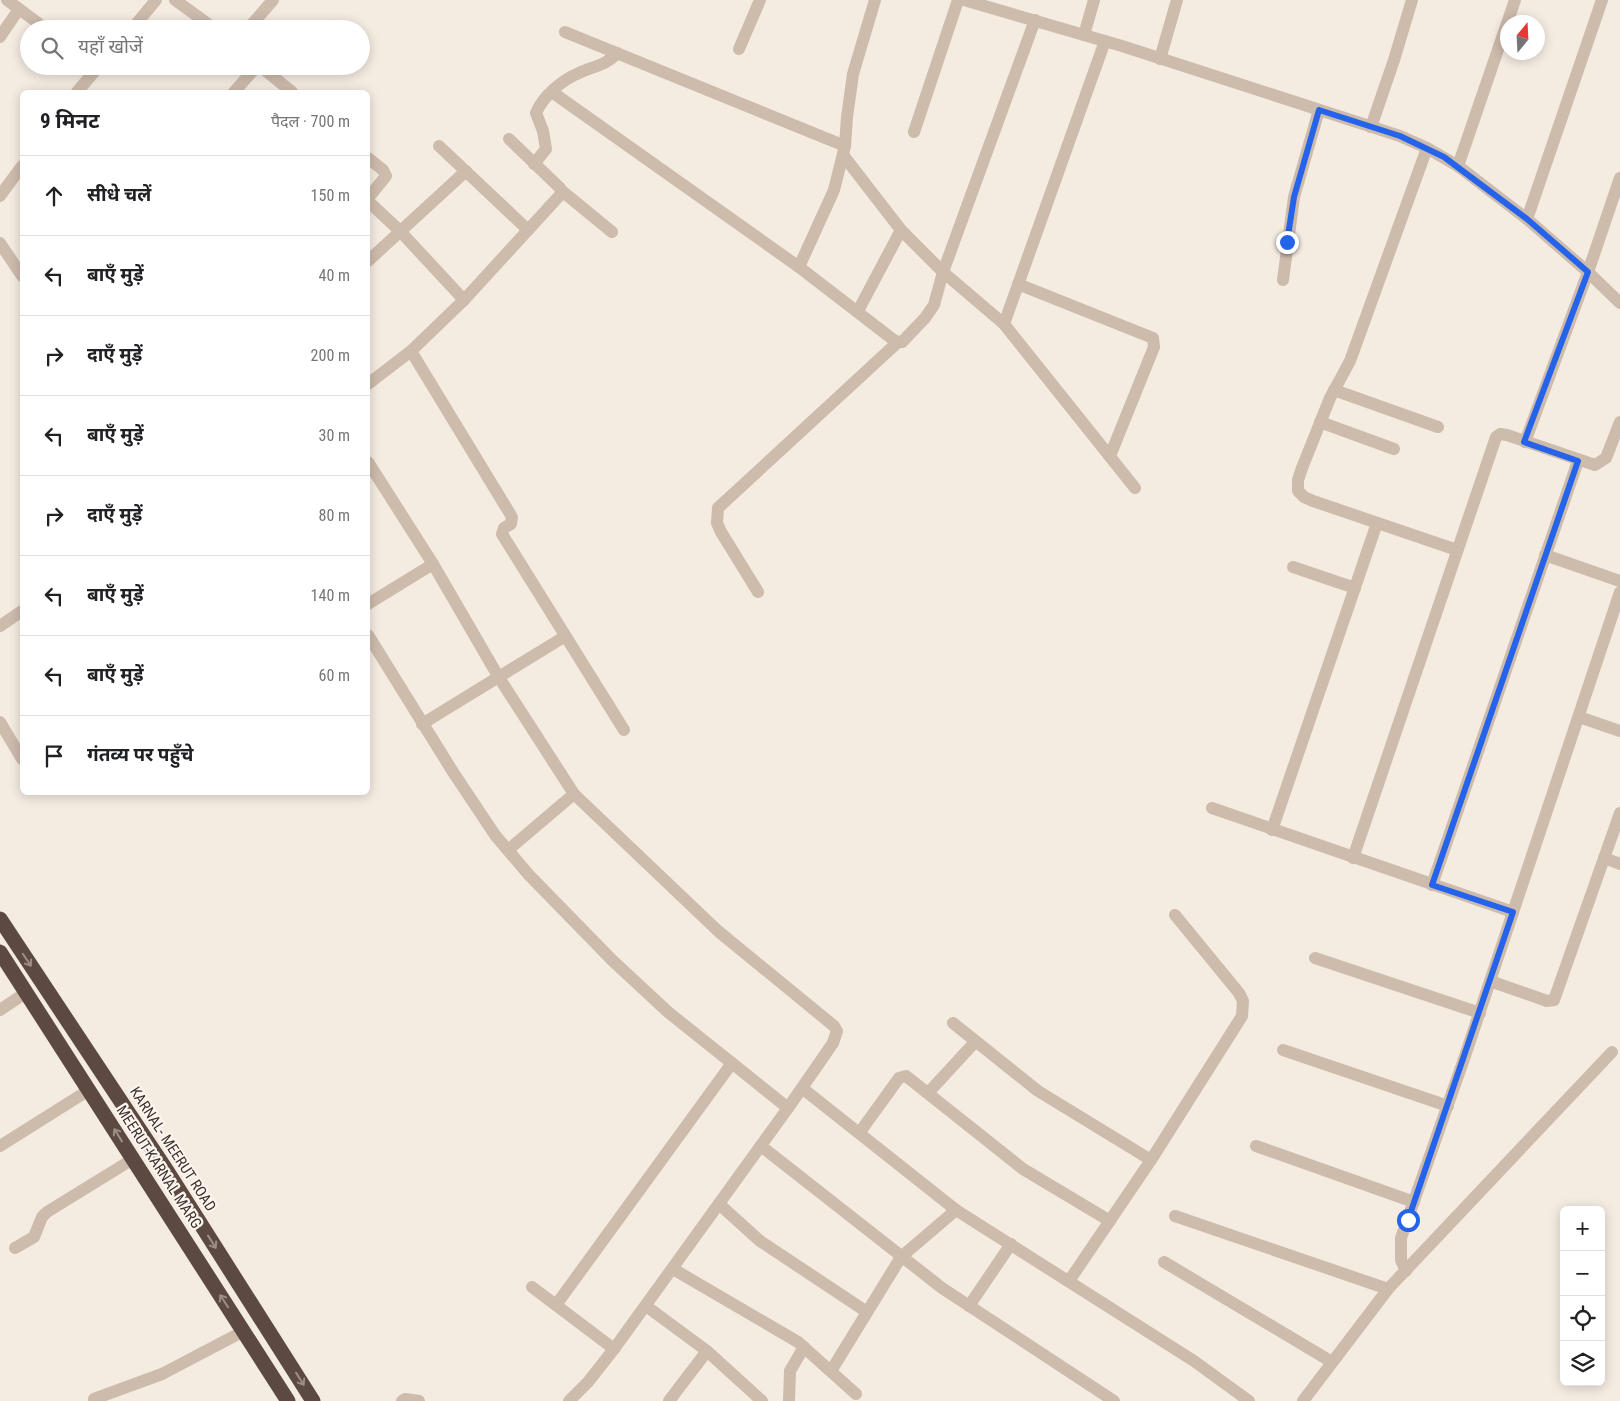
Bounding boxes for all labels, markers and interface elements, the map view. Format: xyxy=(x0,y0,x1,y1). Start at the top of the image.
north arrow xyxy=(1500,15,1545,60)
search box xyxy=(20,20,370,75)
icon: search xyxy=(38,34,66,62)
text: यहाँ खोजें xyxy=(78,35,143,58)
text: 9 मिनट xyxy=(40,109,100,133)
text: पैदल · 700 m xyxy=(271,112,350,131)
icon: ahead xyxy=(40,182,68,210)
text: सीधे चलें xyxy=(87,183,151,206)
text: 150 m xyxy=(311,186,350,205)
route end xyxy=(1276,231,1299,254)
icon: left xyxy=(40,262,68,290)
text: बाएँ मुड़ें xyxy=(87,263,143,286)
text: 40 m xyxy=(318,266,350,285)
icon: right xyxy=(40,342,68,370)
text: दाएँ मुड़ें xyxy=(87,343,142,366)
text: 200 m xyxy=(311,346,350,365)
icon: left xyxy=(40,422,68,450)
text: बाएँ मुड़ें xyxy=(87,423,143,446)
text: 30 m xyxy=(318,426,350,445)
icon: right xyxy=(40,502,68,530)
text: दाएँ मुड़ें xyxy=(87,503,142,526)
text: 80 m xyxy=(318,506,350,525)
icon: left xyxy=(40,582,68,610)
text: बाएँ मुड़ें xyxy=(87,583,143,606)
text: 140 m xyxy=(311,586,350,605)
icon: left xyxy=(40,662,68,690)
text: बाएँ मुड़ें xyxy=(87,663,143,686)
text: 60 m xyxy=(318,666,350,685)
icon: arrive xyxy=(40,742,68,770)
text: गंतव्य पर पहुँचे xyxy=(87,743,193,766)
one-way arrow xyxy=(22,953,32,967)
street label: KARNAL- MEERUT ROAD xyxy=(126,1083,220,1215)
street label: MEERUT-KARNAL MARG xyxy=(113,1102,205,1232)
one-way arrow xyxy=(113,1128,123,1142)
map controls xyxy=(1560,1206,1605,1386)
button: + xyxy=(1560,1206,1605,1251)
route start xyxy=(1397,1209,1420,1232)
one-way arrow xyxy=(207,1235,218,1249)
button: − xyxy=(1560,1251,1605,1296)
one-way arrow xyxy=(219,1294,230,1308)
button: locate xyxy=(1560,1296,1605,1341)
button: layers xyxy=(1560,1341,1605,1386)
one-way arrow xyxy=(295,1372,305,1386)

